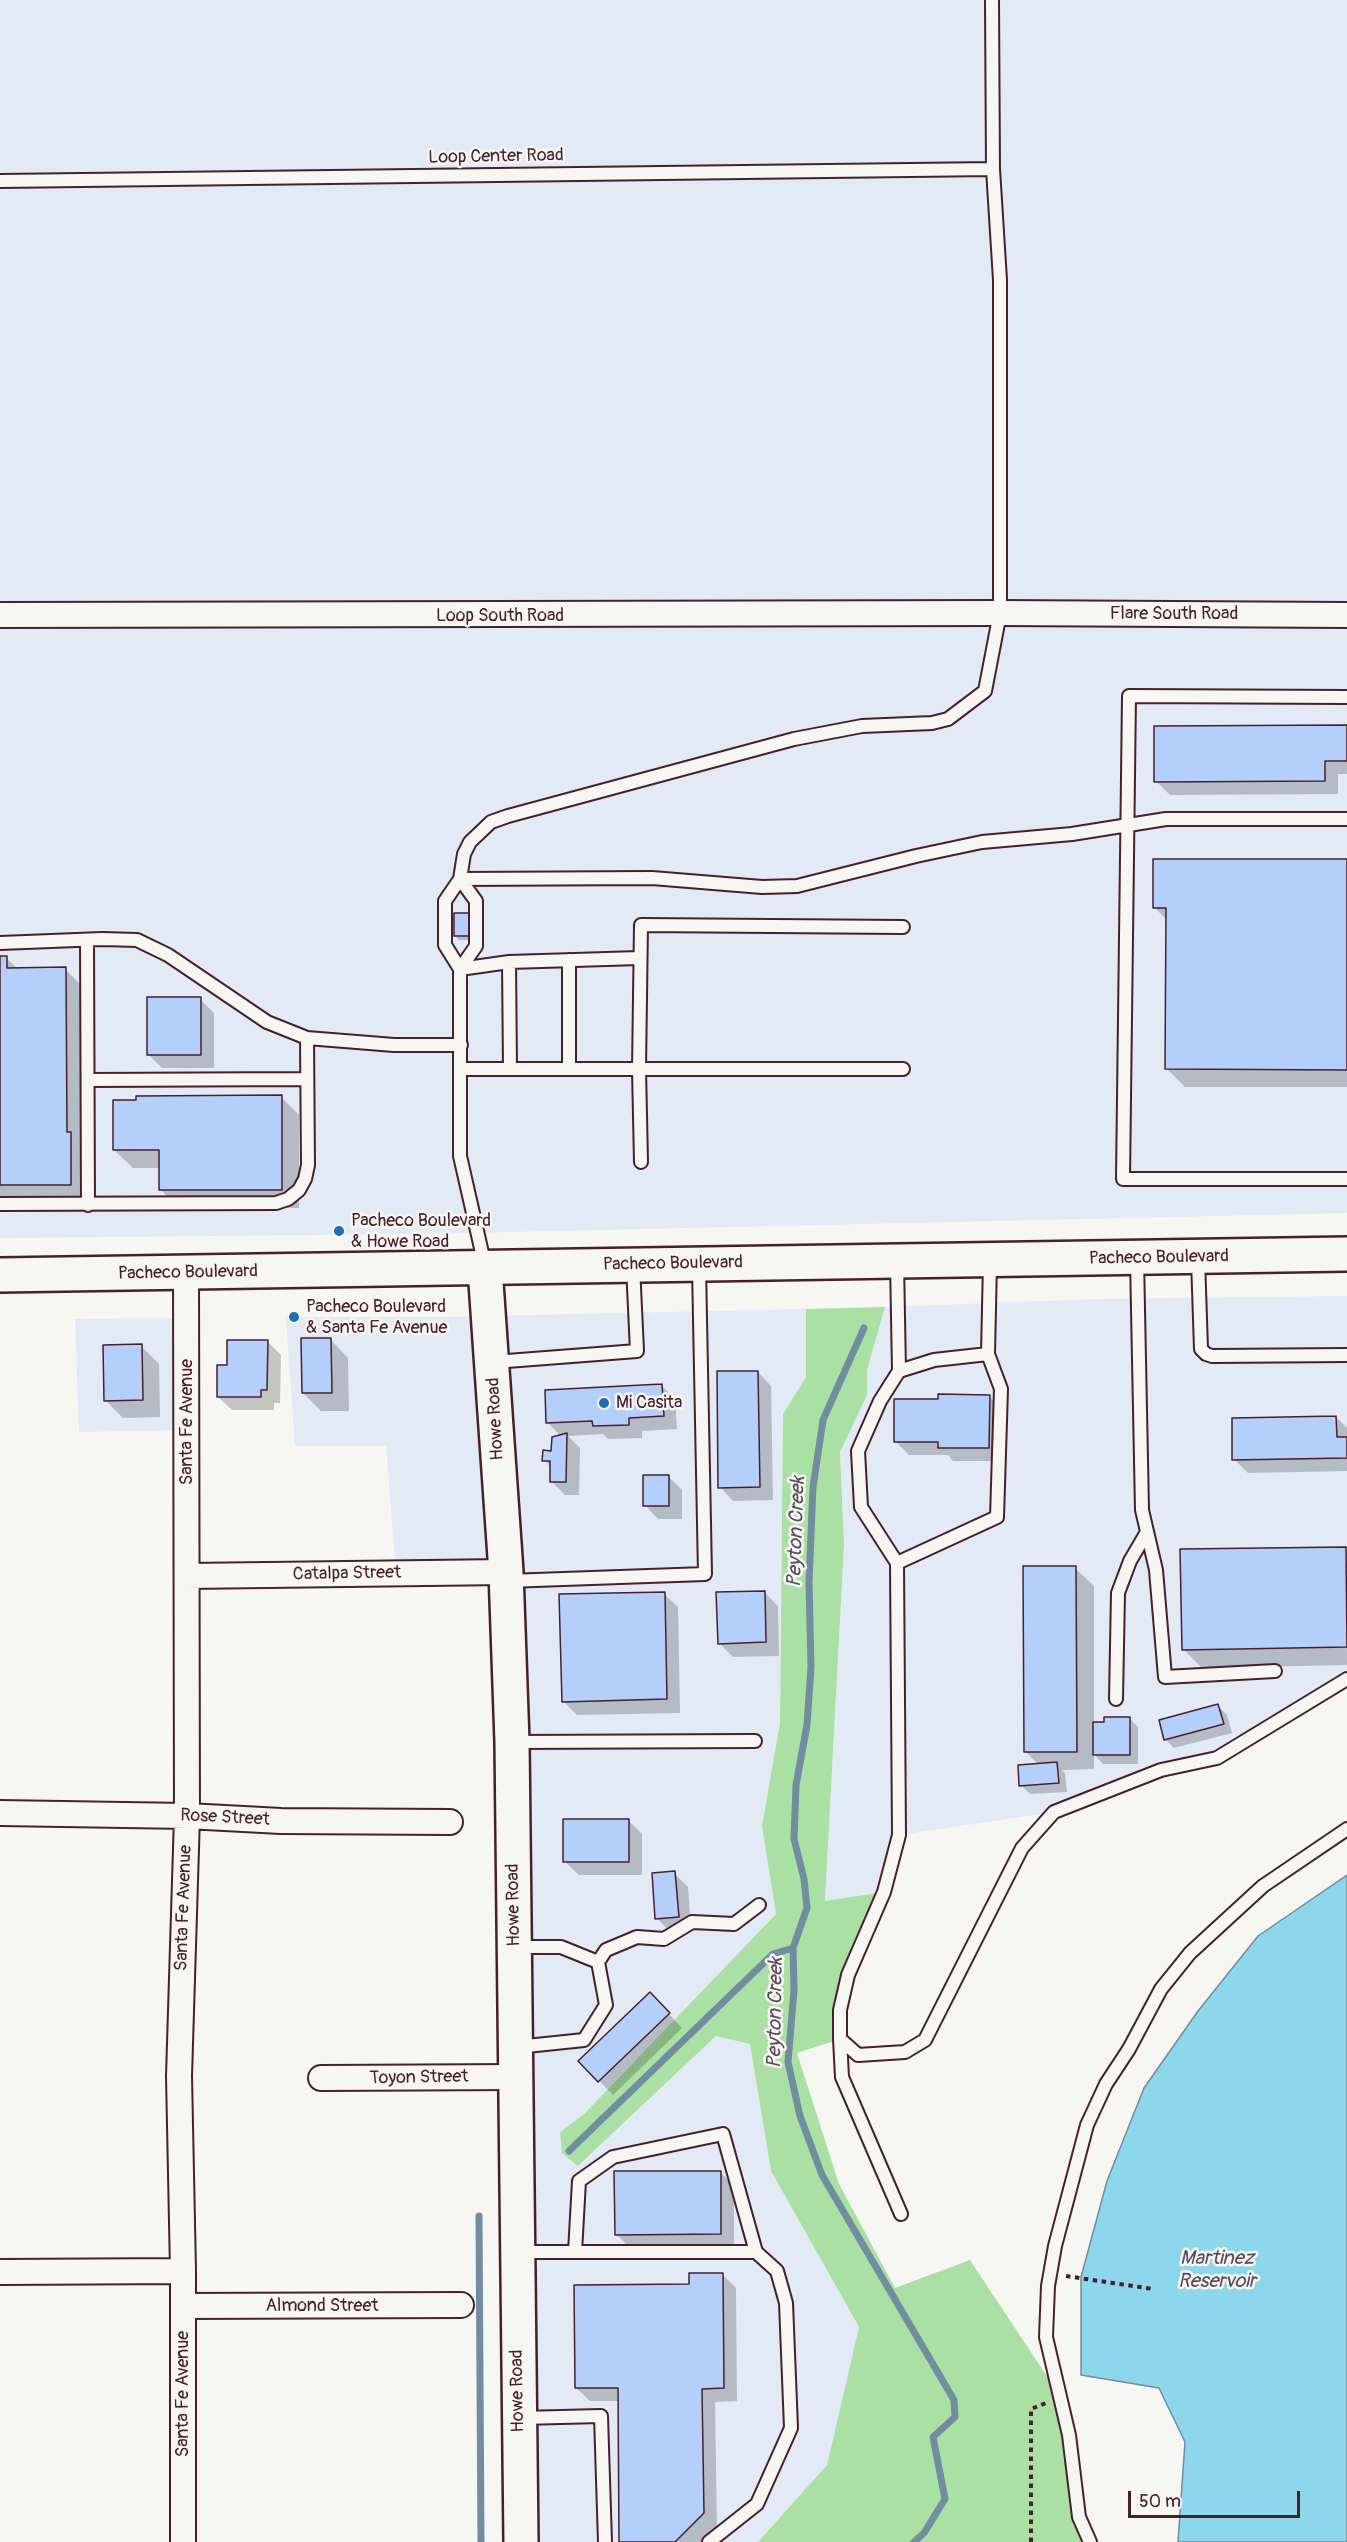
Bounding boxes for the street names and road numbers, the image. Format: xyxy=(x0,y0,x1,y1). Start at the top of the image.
street label: Loop Center Road xyxy=(428,145,564,169)
street label: Flare South Road xyxy=(1110,603,1238,625)
street label: Loop South Road xyxy=(436,605,564,627)
street label: Pacheco Boulevard xyxy=(1089,1246,1229,1270)
street label: Pacheco Boulevard xyxy=(603,1252,743,1276)
street label: Pacheco Boulevard xyxy=(118,1261,258,1285)
street label: Santa Fe Avenue xyxy=(176,1359,198,1485)
street label: Howe Road xyxy=(483,1377,509,1461)
street label: Catalpa Street xyxy=(293,1562,401,1586)
street label: Rose Street xyxy=(180,1805,270,1831)
street label: Santa Fe Avenue xyxy=(171,1845,197,1971)
street label: Howe Road xyxy=(502,1863,526,1947)
street label: Toyon Street xyxy=(369,2066,469,2090)
street label: Almond Street xyxy=(265,2295,379,2317)
street label: Santa Fe Avenue xyxy=(172,2331,194,2457)
street label: Howe Road xyxy=(506,2349,530,2433)

